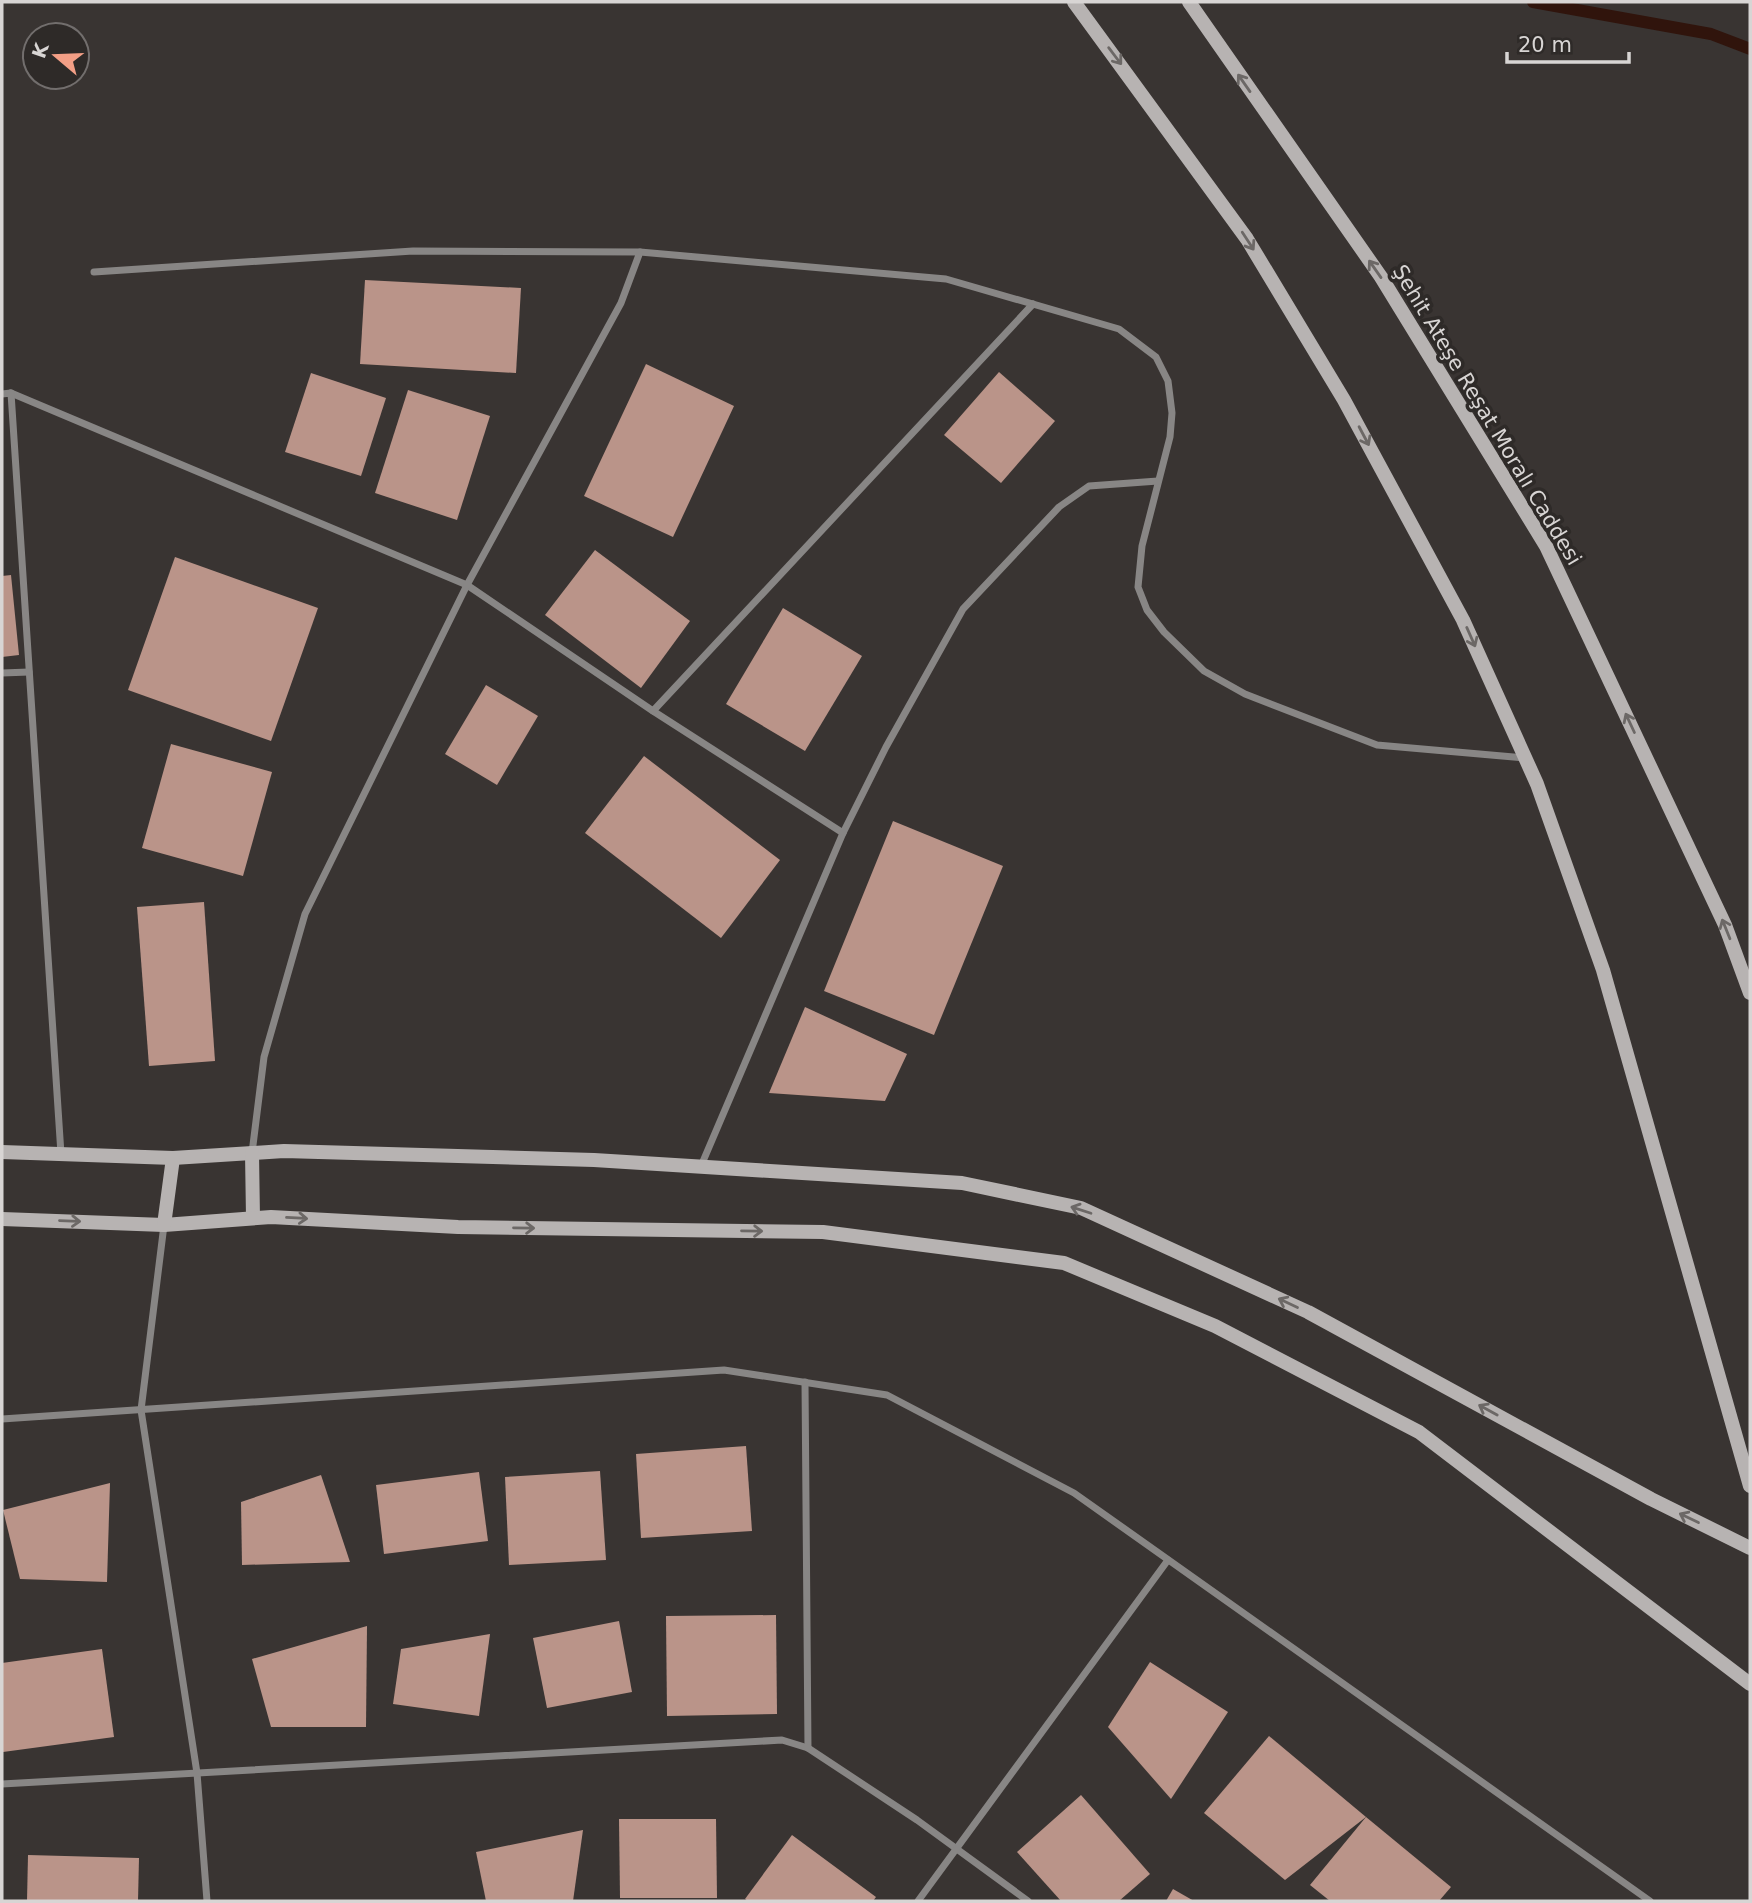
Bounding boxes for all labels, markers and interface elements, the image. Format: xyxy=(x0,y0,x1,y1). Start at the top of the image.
north arrow xyxy=(21,21,91,91)
scale bar xyxy=(1507,21,1630,65)
text: 20 m xyxy=(1518,33,1572,57)
text: K xyxy=(27,39,53,61)
one-way arrow xyxy=(1107,47,1122,65)
one-way arrow xyxy=(1237,74,1252,93)
one-way arrow xyxy=(1240,231,1255,250)
one-way arrow xyxy=(1368,260,1382,279)
street label: Şehit Ateşe Reşat Moralı Caddesi xyxy=(1388,261,1586,569)
one-way arrow xyxy=(1357,426,1371,446)
one-way arrow xyxy=(1465,626,1478,647)
one-way arrow xyxy=(1622,713,1636,734)
one-way arrow xyxy=(1719,919,1732,940)
one-way arrow xyxy=(1070,1203,1092,1215)
one-way arrow xyxy=(285,1212,308,1225)
one-way arrow xyxy=(58,1215,81,1228)
one-way arrow xyxy=(512,1221,535,1235)
one-way arrow xyxy=(740,1225,763,1238)
one-way arrow xyxy=(1278,1296,1299,1309)
one-way arrow xyxy=(1479,1403,1499,1417)
one-way arrow xyxy=(1679,1510,1700,1524)

